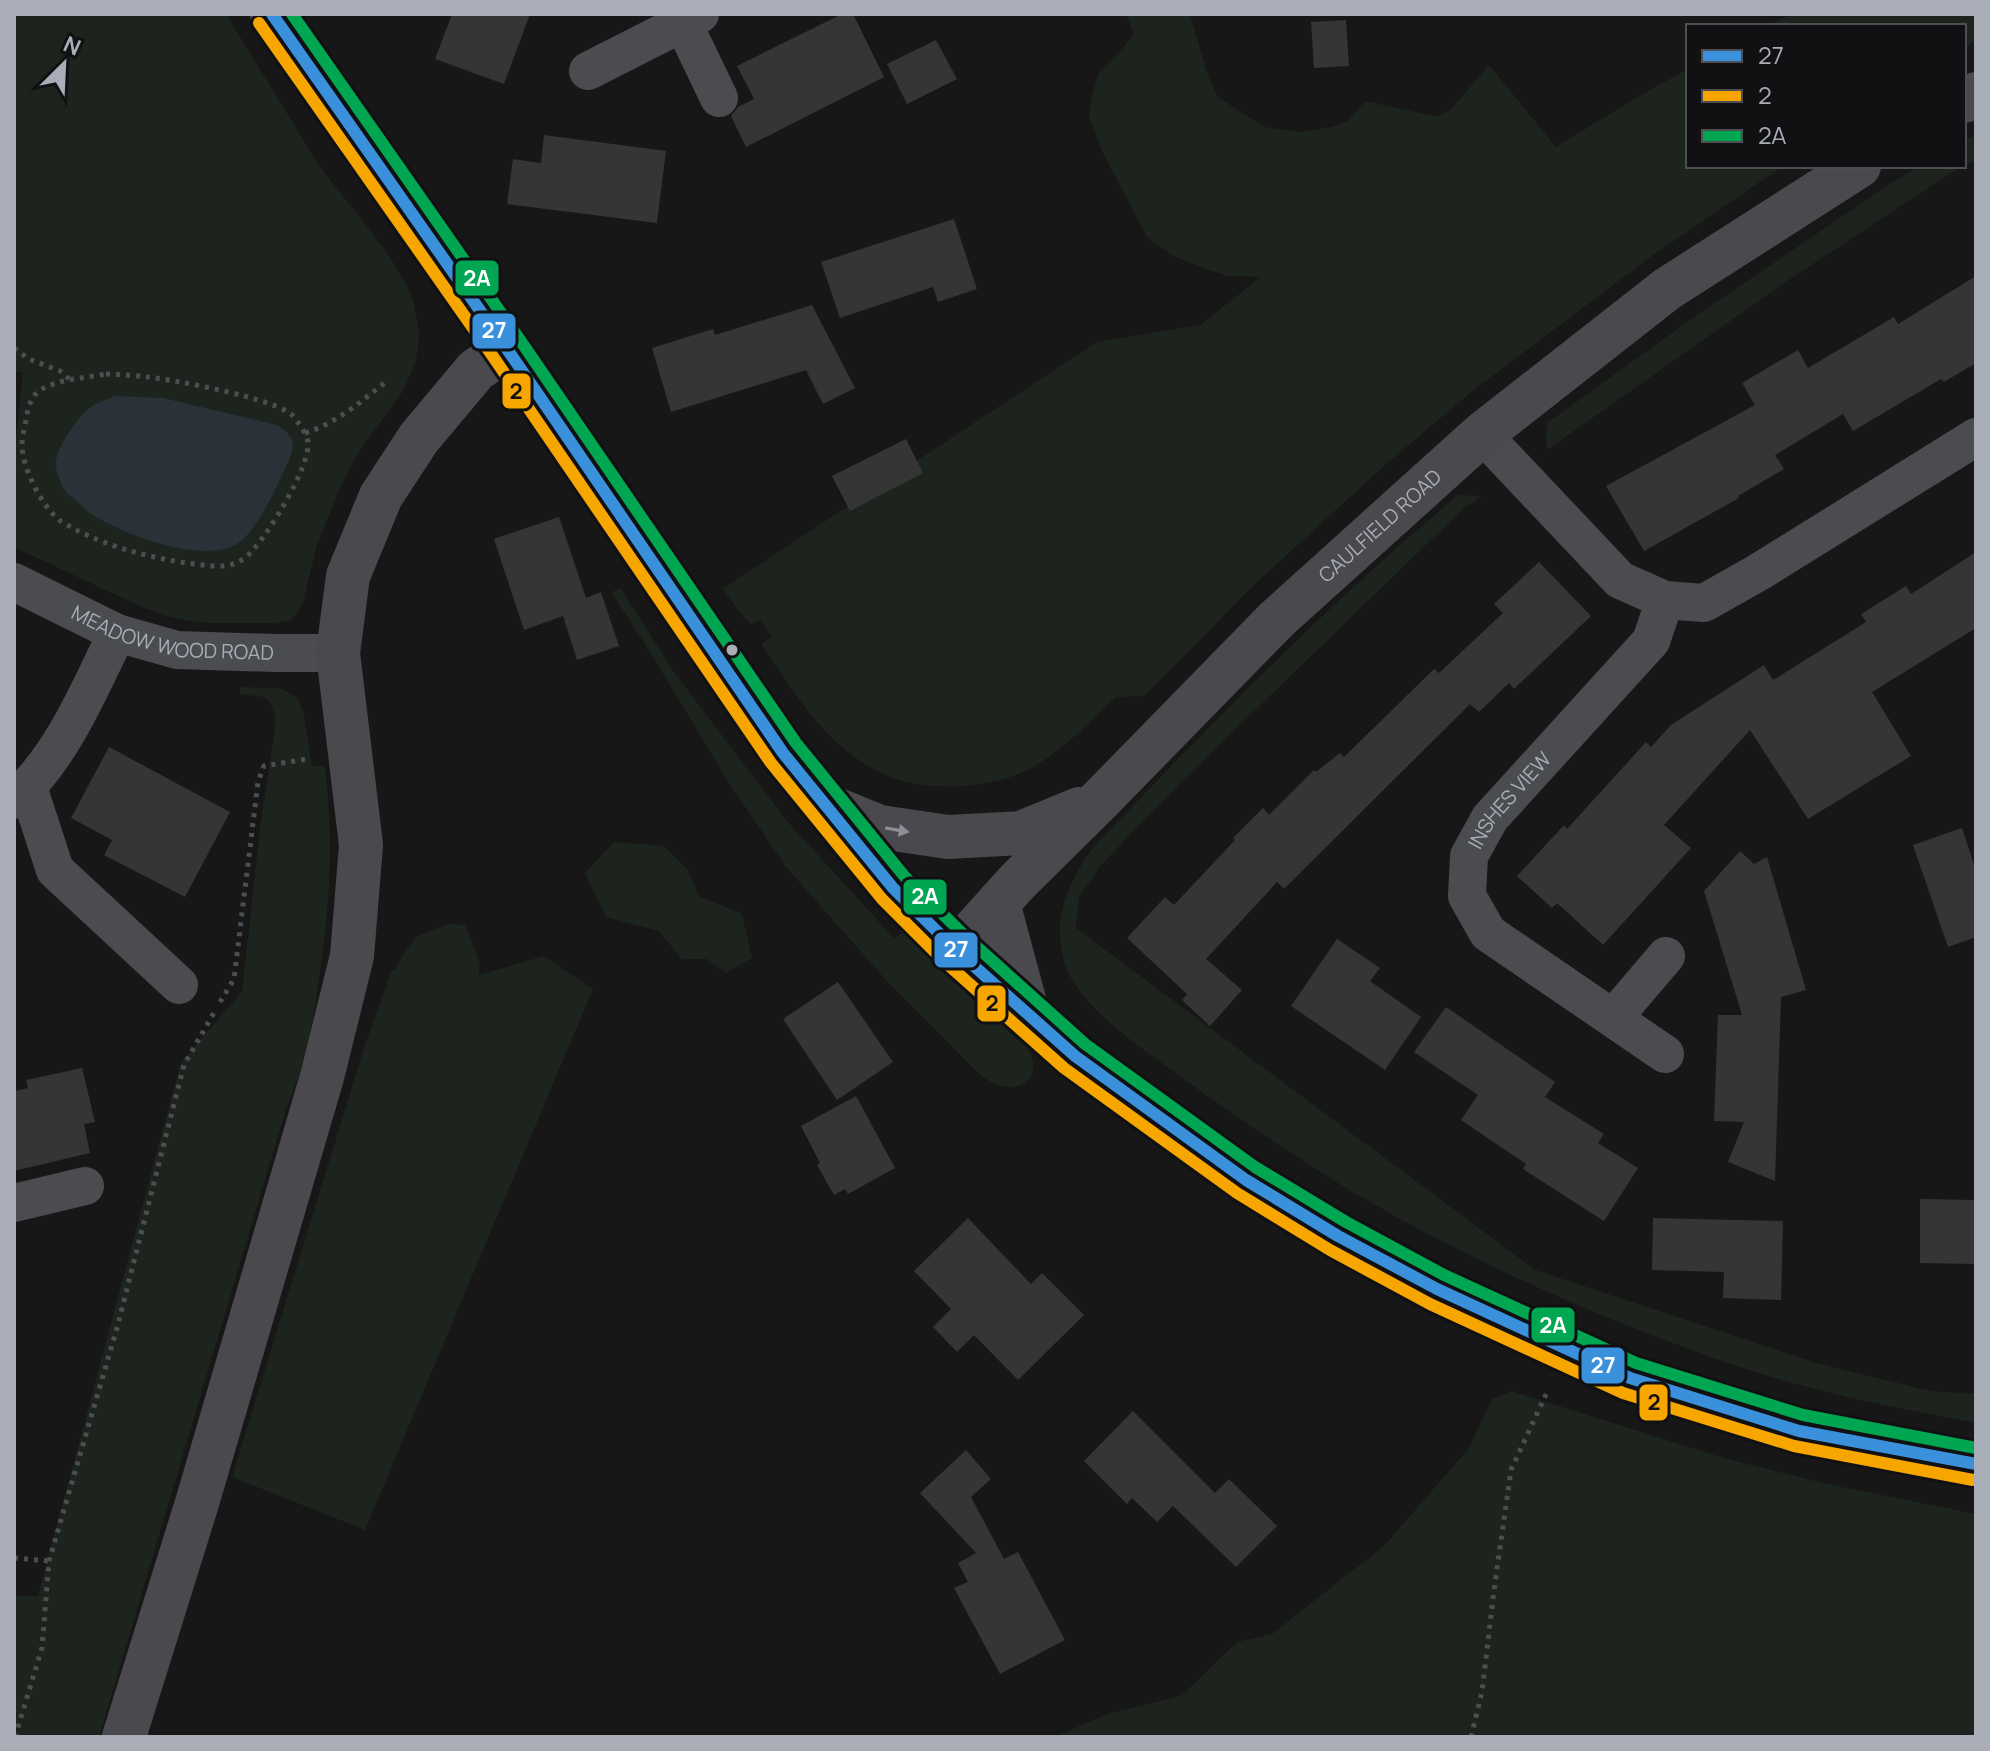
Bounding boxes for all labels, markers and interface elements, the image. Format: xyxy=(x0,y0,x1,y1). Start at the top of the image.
north arrow xyxy=(24,24,104,104)
legend xyxy=(1686,24,1966,168)
text: N xyxy=(59,29,85,63)
text: 27 xyxy=(1758,38,1784,71)
text: 2 xyxy=(1758,78,1772,111)
text: 2A xyxy=(1758,118,1786,151)
line badge: 2A xyxy=(454,259,500,297)
text: 2A xyxy=(463,263,491,293)
line badge: 27 xyxy=(471,312,517,350)
text: 27 xyxy=(482,315,506,345)
line badge: 2 xyxy=(501,372,532,410)
text: 2 xyxy=(509,376,523,406)
street label: CAULFIELD ROAD xyxy=(1312,463,1447,588)
street label: MEADOW WOOD ROAD xyxy=(67,599,274,666)
unlabelled marker xyxy=(724,642,740,658)
street label: INSHES VIEW xyxy=(1461,746,1557,854)
one-way arrow xyxy=(885,824,910,837)
line badge: 2A xyxy=(902,878,948,916)
text: 2A xyxy=(911,881,939,911)
line badge: 27 xyxy=(933,931,979,969)
text: 27 xyxy=(944,934,968,964)
line badge: 2 xyxy=(976,984,1007,1023)
text: 2 xyxy=(985,988,999,1018)
line badge: 2A xyxy=(1530,1306,1576,1344)
text: 2A xyxy=(1539,1310,1567,1340)
line badge: 27 xyxy=(1580,1346,1626,1385)
text: 27 xyxy=(1591,1350,1615,1380)
line badge: 2 xyxy=(1638,1383,1669,1422)
text: 2 xyxy=(1647,1387,1661,1417)

